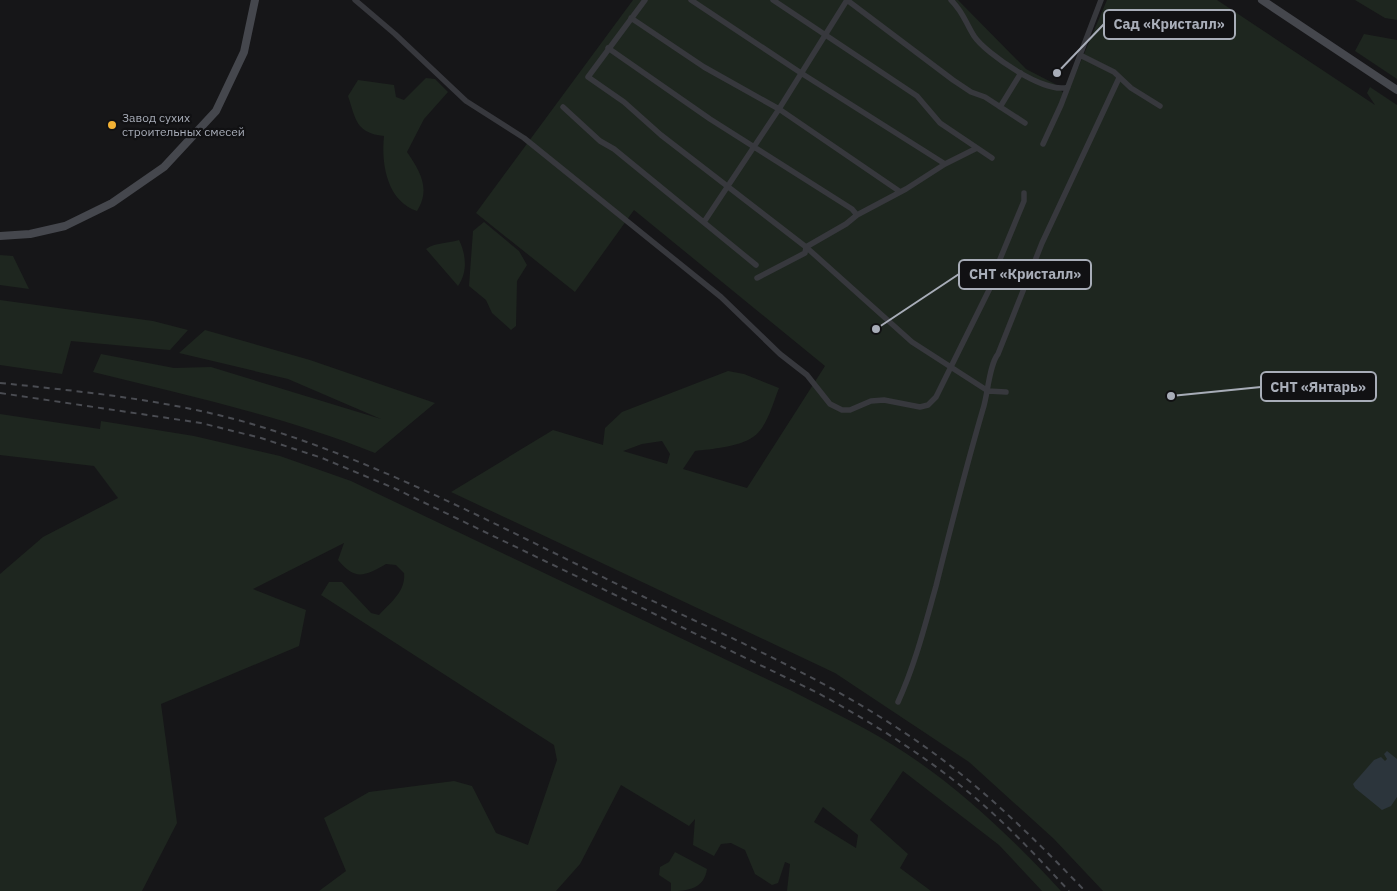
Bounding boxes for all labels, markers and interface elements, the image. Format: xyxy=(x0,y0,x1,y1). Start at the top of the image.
callout: Сад «Кристалл» xyxy=(1104,10,1235,39)
text: Сад «Кристалл» xyxy=(1113,15,1225,33)
place label: Завод сухих строительных смесей xyxy=(122,110,245,139)
marker: Завод сухих строительных смесей xyxy=(106,119,118,131)
callout: СНТ «Кристалл» xyxy=(959,260,1091,289)
text: СНТ «Кристалл» xyxy=(969,265,1081,283)
callout: СНТ «Янтарь» xyxy=(1261,372,1376,401)
text: СНТ «Янтарь» xyxy=(1270,378,1366,396)

